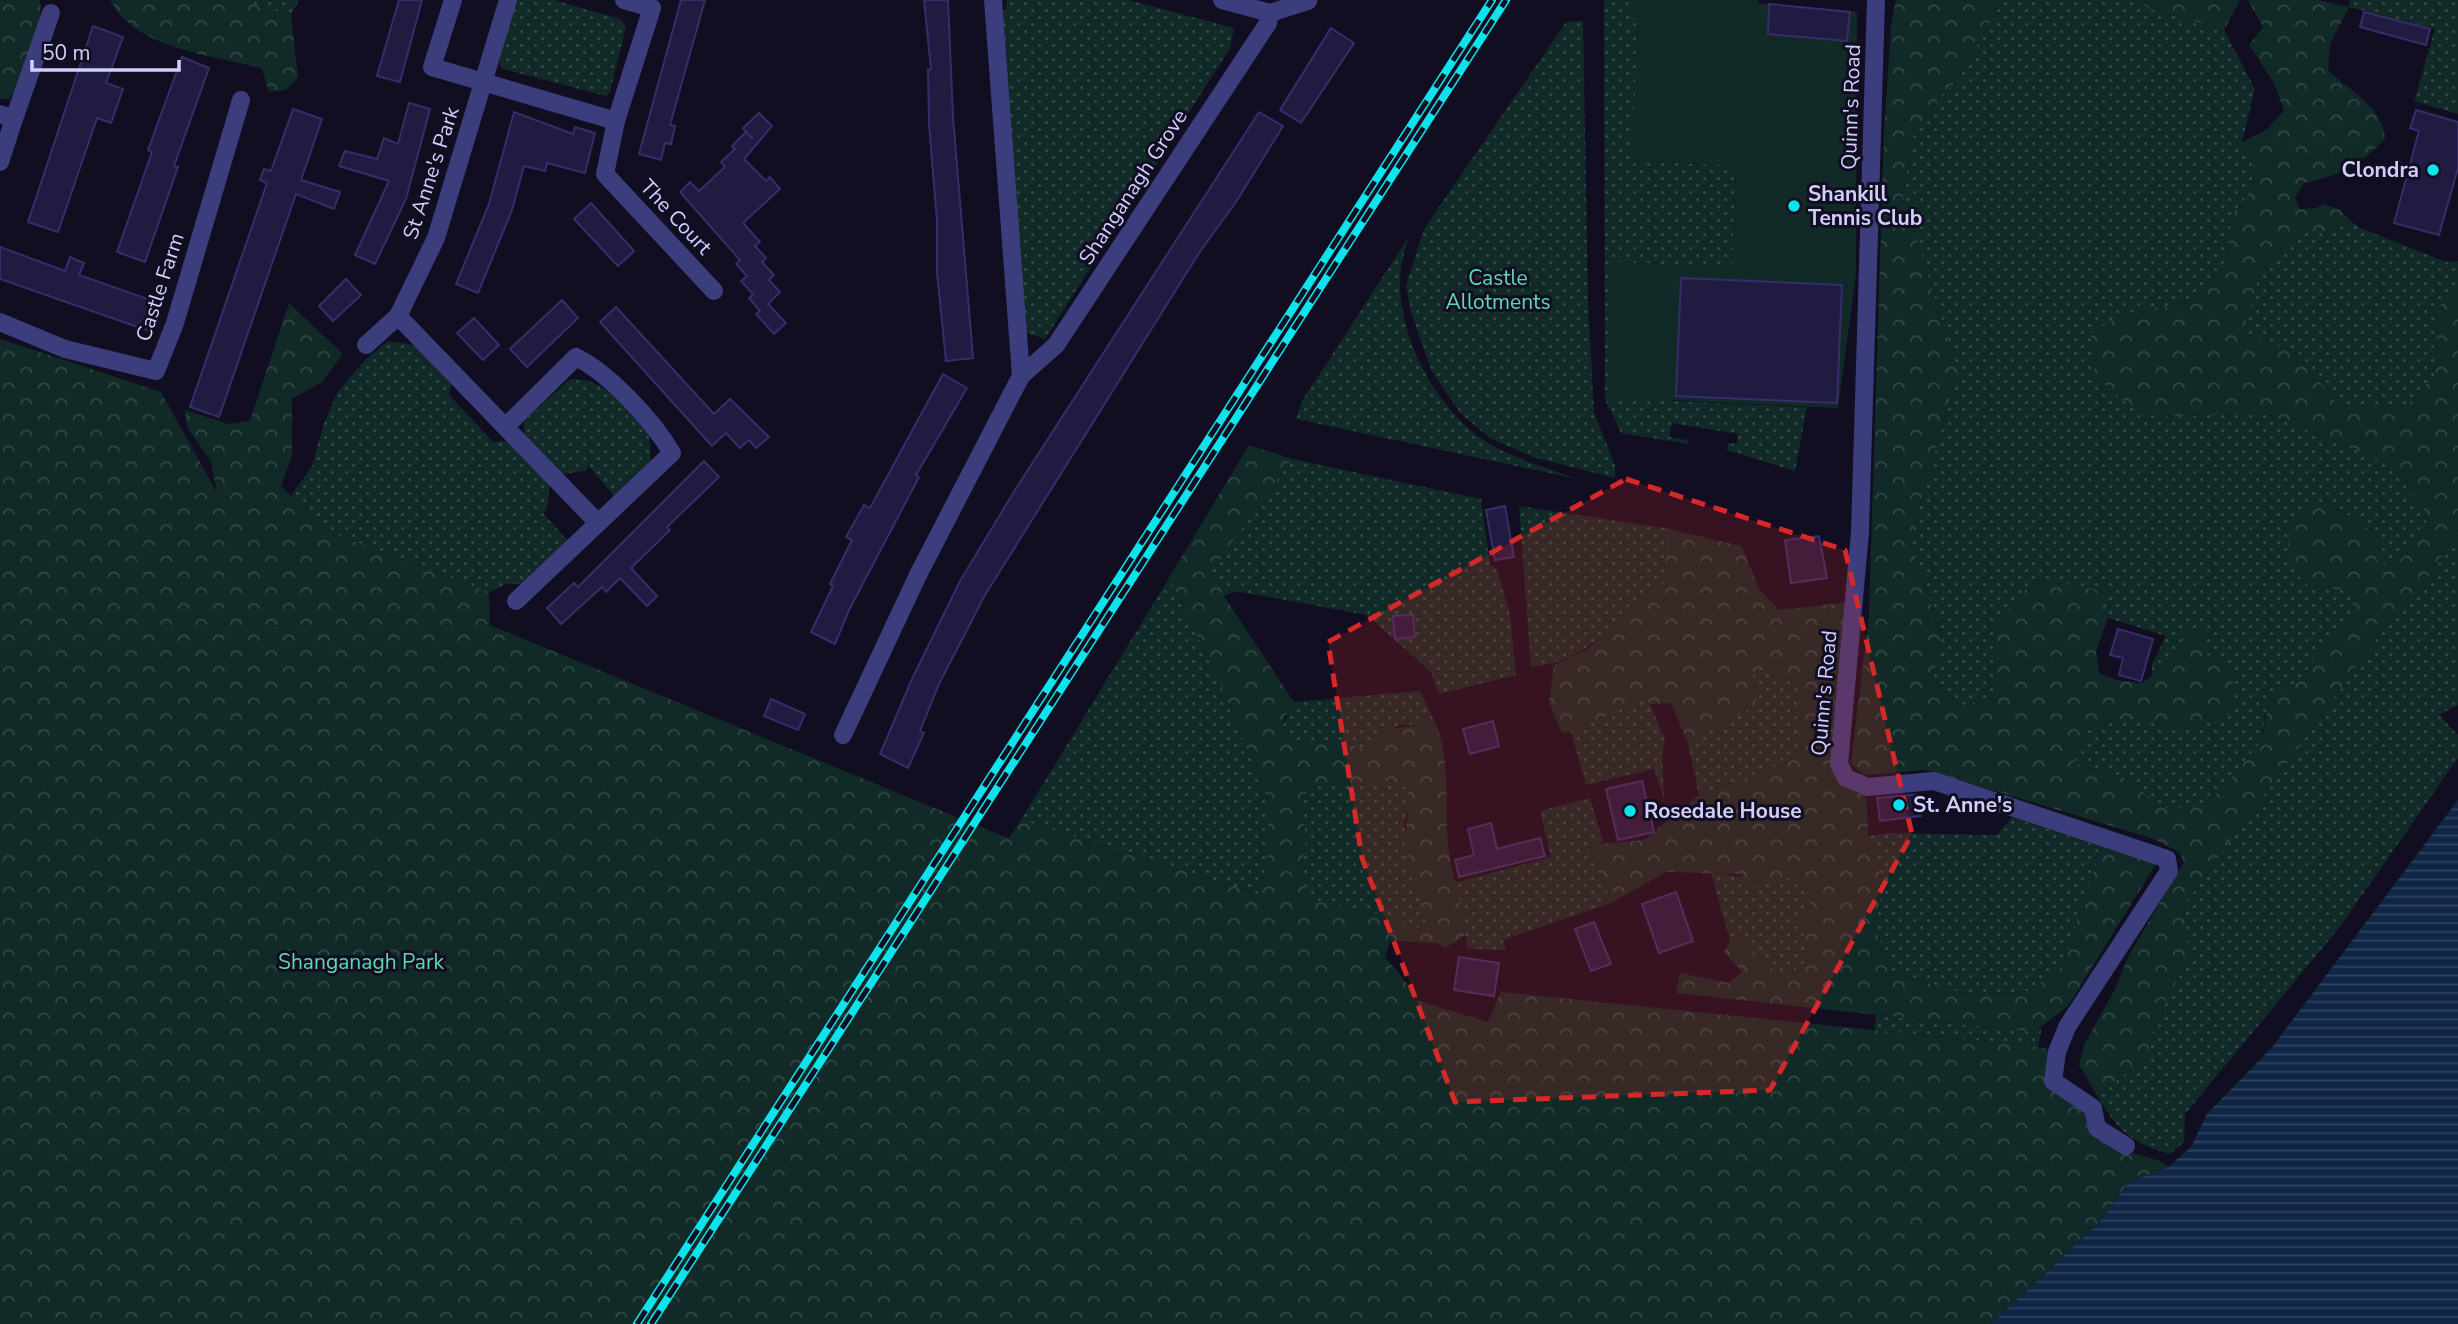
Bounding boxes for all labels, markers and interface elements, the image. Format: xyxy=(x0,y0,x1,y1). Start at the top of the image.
scale bar xyxy=(32,28,178,72)
text: 50 m xyxy=(42,39,91,67)
street label: Quinn's Road xyxy=(1835,44,1867,170)
street label: St Anne's Park xyxy=(396,103,466,243)
street label: Shanganagh Grove xyxy=(1072,104,1194,270)
place label: Clondra xyxy=(2342,156,2419,184)
marker: Clondra xyxy=(2425,162,2441,178)
street label: The Court xyxy=(634,173,719,261)
place label: Shankill Tennis Club xyxy=(1808,180,1922,232)
marker: Shankill Tennis Club xyxy=(1786,198,1802,214)
street label: Castle Farm xyxy=(129,229,191,345)
park label: Castle Allotments xyxy=(1445,264,1551,316)
street label: Quinn's Road xyxy=(1805,629,1843,757)
place label: St. Anne's xyxy=(1913,791,2012,819)
place label: Rosedale House xyxy=(1644,797,1802,825)
marker: St. Anne's xyxy=(1891,797,1907,813)
marker: Rosedale House xyxy=(1622,803,1638,819)
park label: Shanganagh Park xyxy=(278,948,444,976)

